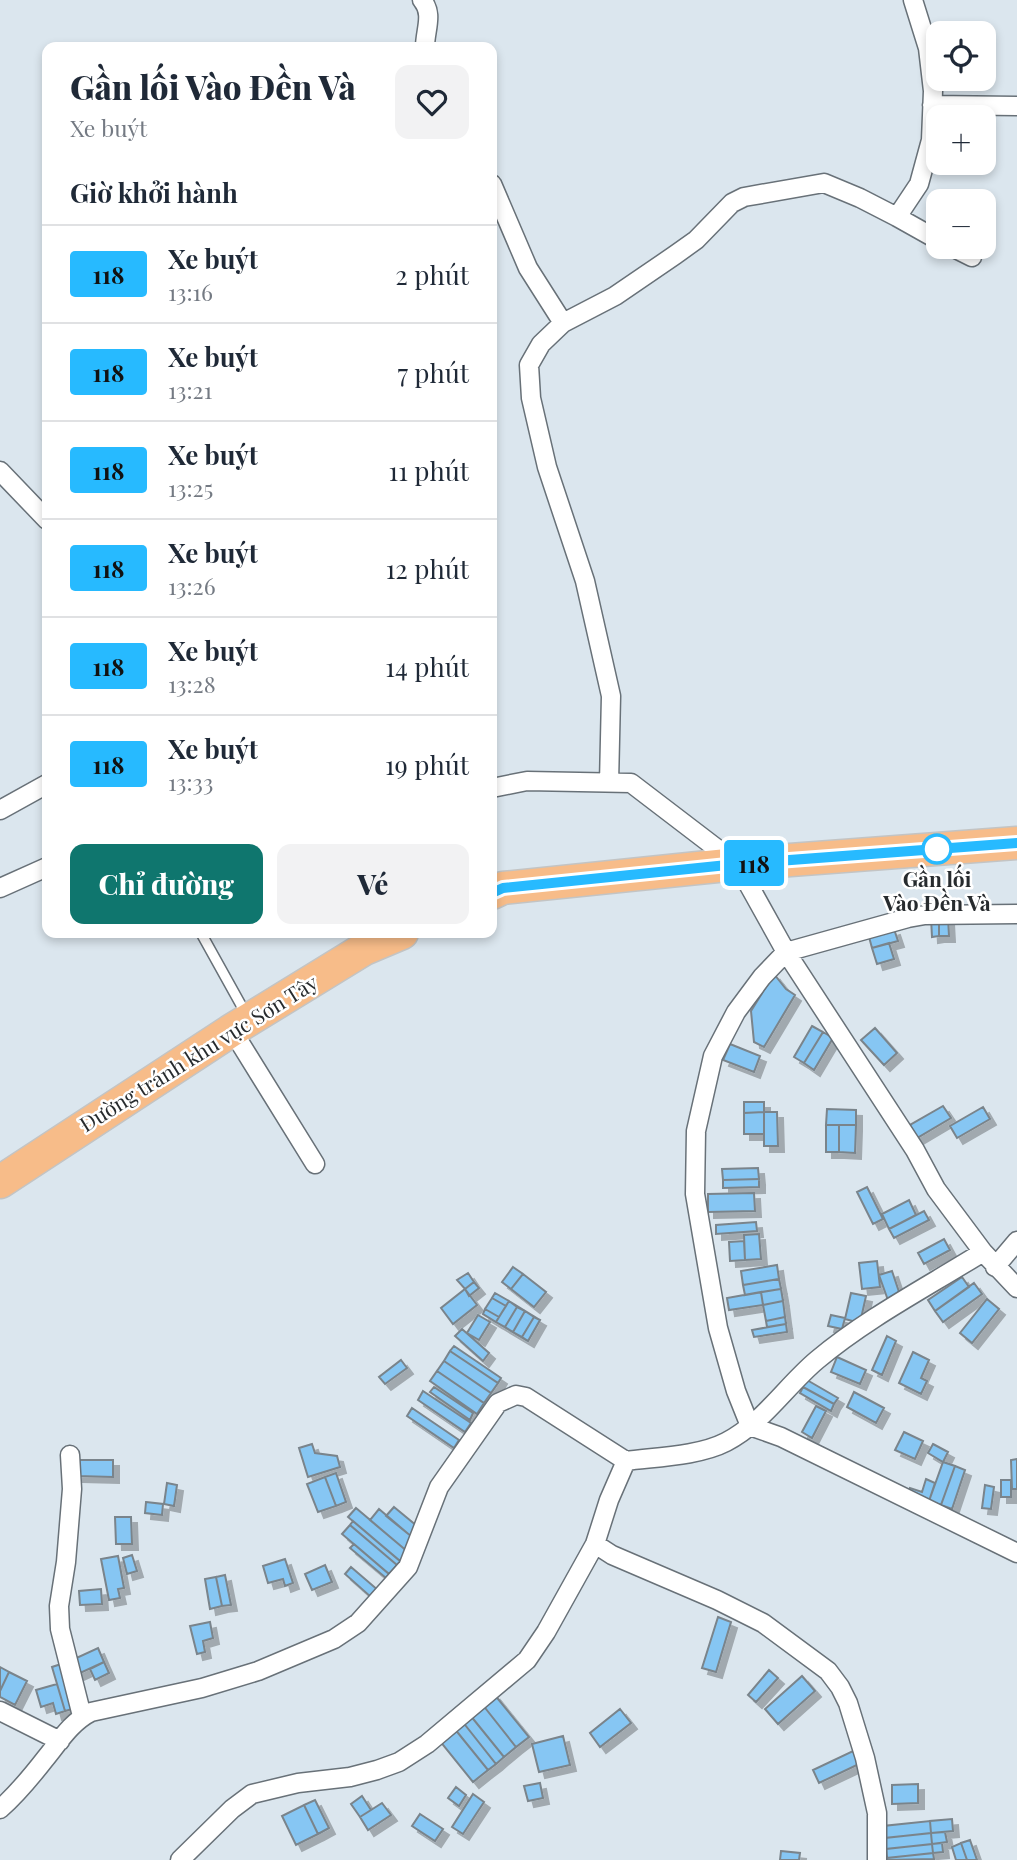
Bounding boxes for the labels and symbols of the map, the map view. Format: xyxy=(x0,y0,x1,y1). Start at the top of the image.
marker: Gần lối Vào Đền Và xyxy=(922,834,952,864)
line badge: 118 xyxy=(714,840,794,886)
place label: Gần lối Vào Đền Và xyxy=(882,864,991,916)
street label: Đường tránh khu vực Sơn Tây xyxy=(74,967,323,1137)

